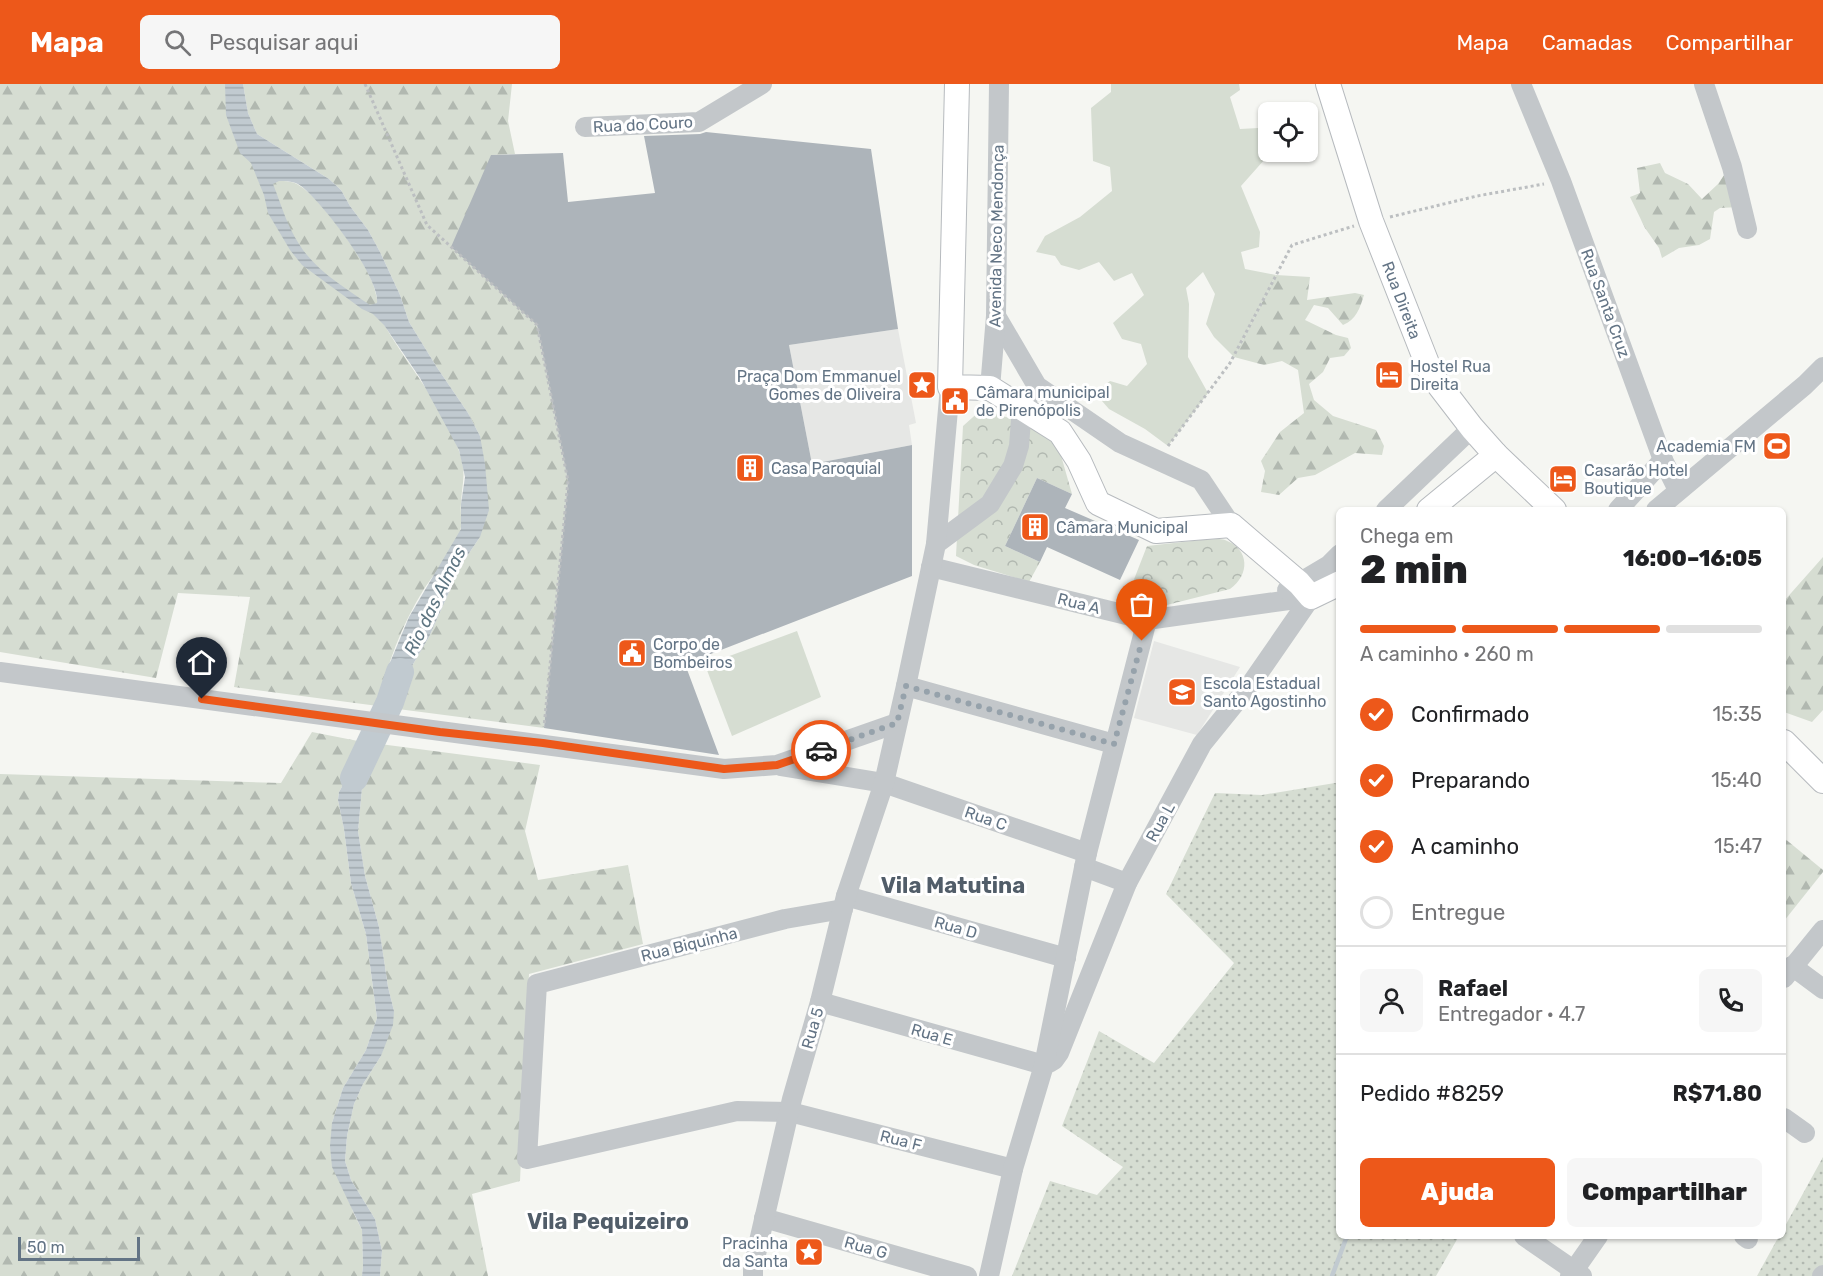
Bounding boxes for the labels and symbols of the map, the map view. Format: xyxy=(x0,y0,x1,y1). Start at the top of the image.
street label: Rua do Couro xyxy=(593,112,693,137)
street label: Avenida Neco Mendonça xyxy=(985,144,1008,328)
street label: Rua Santa Cruz xyxy=(1577,246,1634,360)
street label: Rua Direita xyxy=(1378,259,1425,342)
place label: Hostel Rua Direita xyxy=(1410,357,1491,394)
hotel icon: Hostel Rua Direita xyxy=(1373,359,1405,391)
place label: Praça Dom Emmanuel Gomes de Oliveira xyxy=(737,367,901,404)
place icon: Praça Dom Emmanuel Gomes de Oliveira xyxy=(906,369,938,401)
place label: Câmara municipal de Pirenópolis xyxy=(976,383,1110,420)
public building icon: Câmara municipal de Pirenópolis xyxy=(939,385,971,417)
sports icon: Academia FM xyxy=(1761,430,1793,462)
place label: Academia FM xyxy=(1656,437,1756,456)
building icon: Casa Paroquial xyxy=(734,452,766,484)
place label: Casa Paroquial xyxy=(771,459,881,478)
place label: Casarão Hotel Boutique xyxy=(1584,461,1688,498)
hotel icon: Casarão Hotel Boutique xyxy=(1547,463,1579,495)
building icon: Câmara Municipal xyxy=(1019,511,1051,543)
place label: Câmara Municipal xyxy=(1056,518,1188,537)
water label: Rio das Almas xyxy=(399,543,471,659)
pin xyxy=(1116,579,1167,641)
street label: Rua A xyxy=(1056,589,1102,618)
place label: Corpo de Bombeiros xyxy=(653,635,733,672)
pin xyxy=(176,637,227,699)
public building icon: Corpo de Bombeiros xyxy=(616,637,648,669)
place label: Escola Estadual Santo Agostinho xyxy=(1203,674,1327,711)
school or university icon: Escola Estadual Santo Agostinho xyxy=(1166,676,1198,708)
courier xyxy=(791,720,851,780)
street label: Rua L xyxy=(1142,799,1179,845)
street label: Rua C xyxy=(962,802,1010,835)
district label: Vila Matutina xyxy=(881,872,1025,899)
street label: Rua D xyxy=(932,912,980,943)
street label: Rua Biquinha xyxy=(639,923,739,966)
street label: Rua 5 xyxy=(798,1005,827,1051)
street label: Rua E xyxy=(909,1019,955,1049)
street label: Rua F xyxy=(878,1126,924,1155)
district label: Vila Pequizeiro xyxy=(527,1208,689,1235)
street label: Rua G xyxy=(842,1232,890,1263)
scale bar xyxy=(18,1234,140,1262)
place label: Pracinha da Santa xyxy=(722,1234,788,1271)
place icon: Pracinha da Santa xyxy=(793,1236,825,1268)

